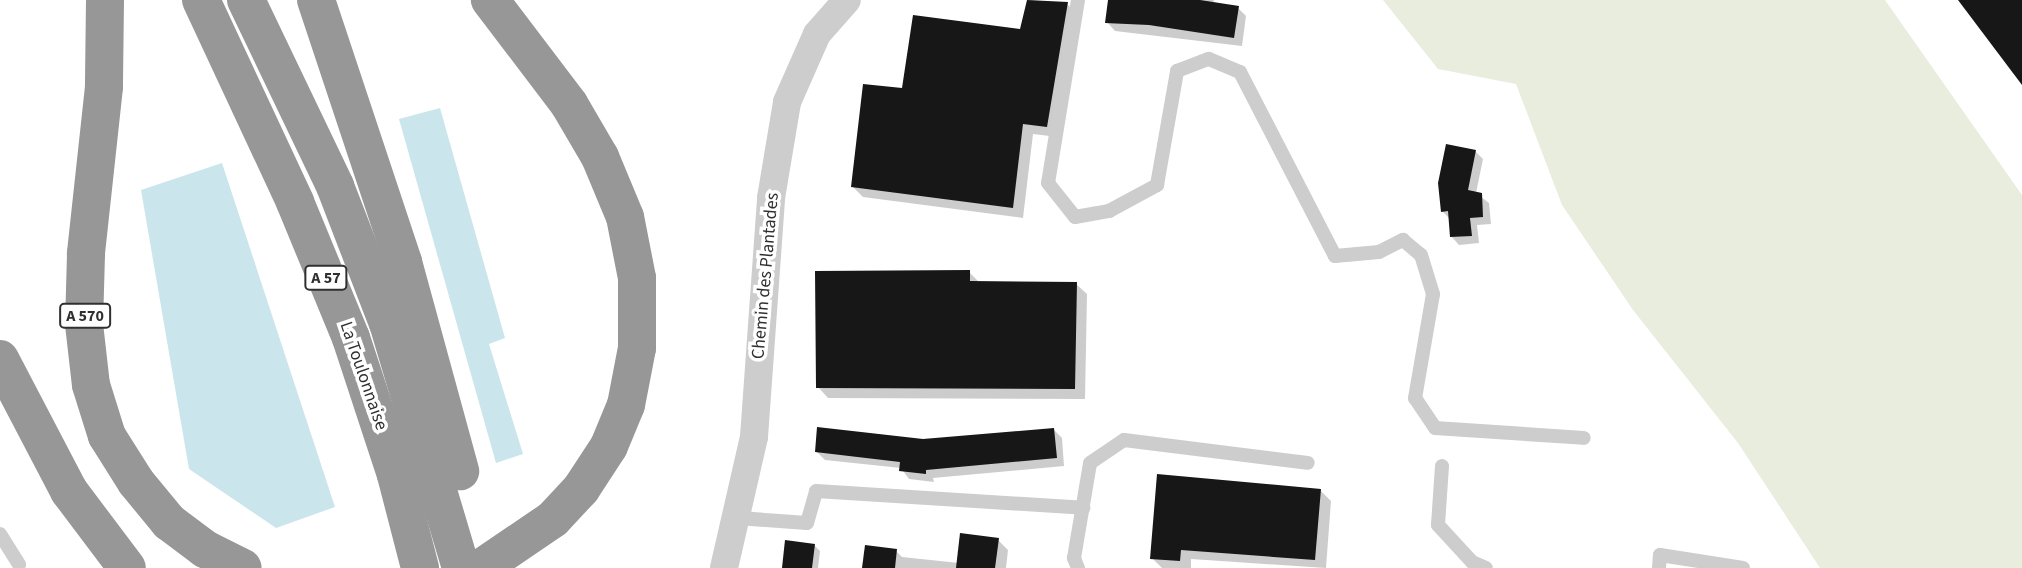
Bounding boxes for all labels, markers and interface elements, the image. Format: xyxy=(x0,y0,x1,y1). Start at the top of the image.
street label: Chemin des Plantades xyxy=(748,192,784,360)
road number: A 57 xyxy=(303,266,349,290)
road number: A 570 xyxy=(59,304,111,328)
street label: La Toulonnaise xyxy=(334,319,392,433)

